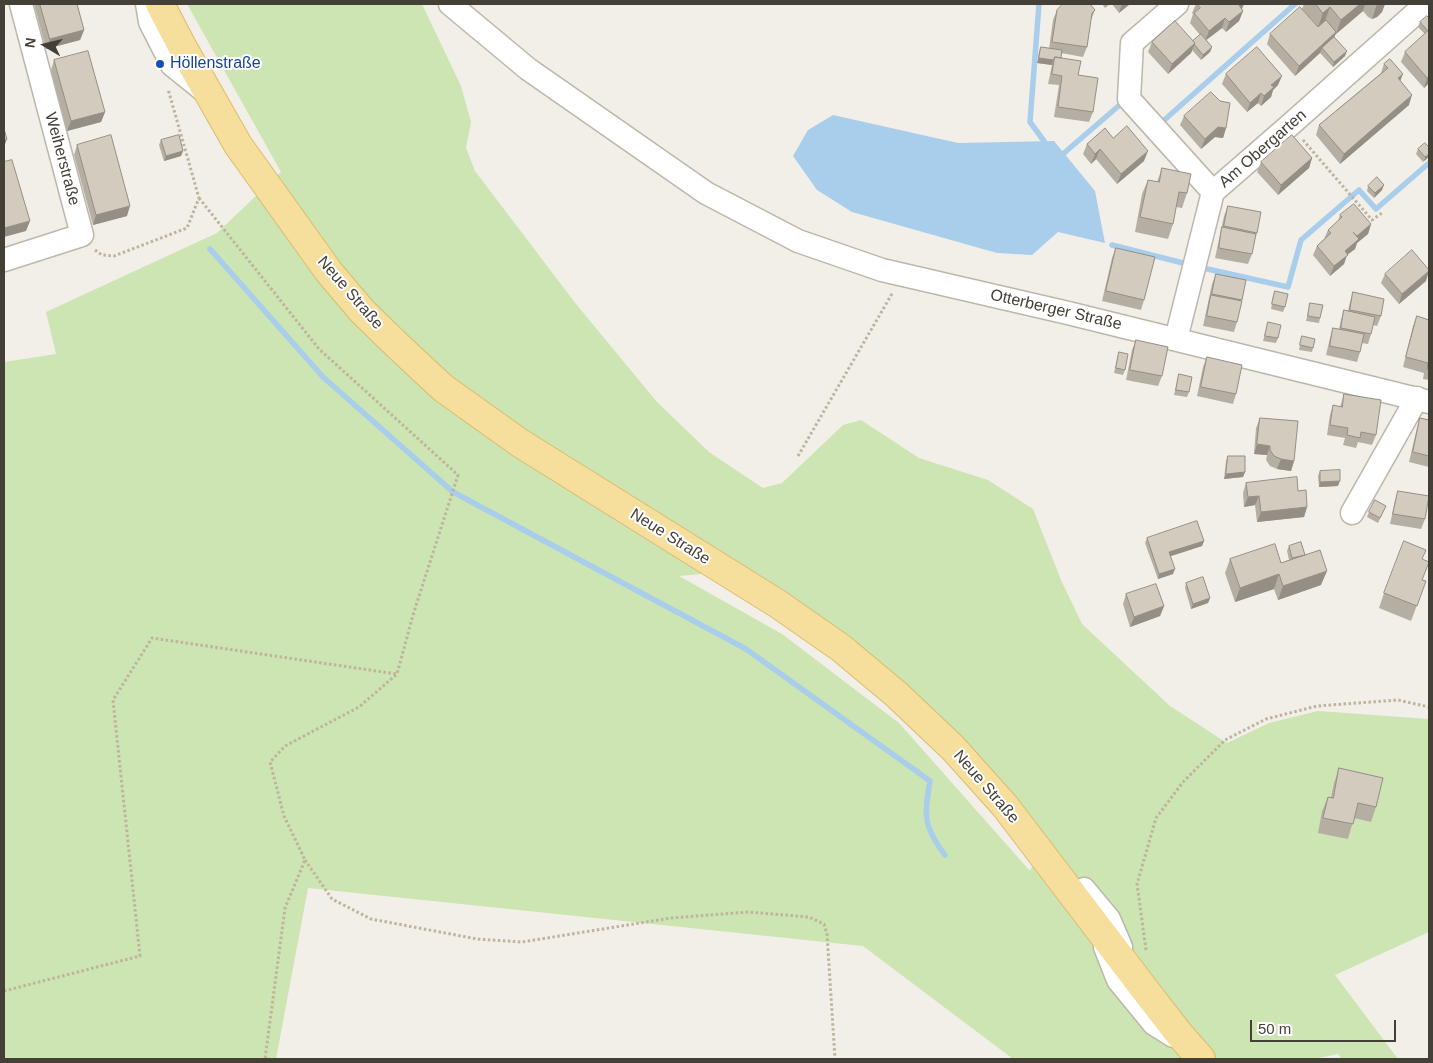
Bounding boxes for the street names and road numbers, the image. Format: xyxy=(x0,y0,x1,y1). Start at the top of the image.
street label: Am Obergarten xyxy=(1215,106,1311,192)
street label: Weiherstraße xyxy=(40,110,84,208)
street label: Neue Straße xyxy=(313,252,387,334)
street label: Otterberger Straße xyxy=(988,286,1124,334)
street label: Neue Straße xyxy=(626,505,714,569)
street label: Neue Straße xyxy=(949,746,1023,828)

